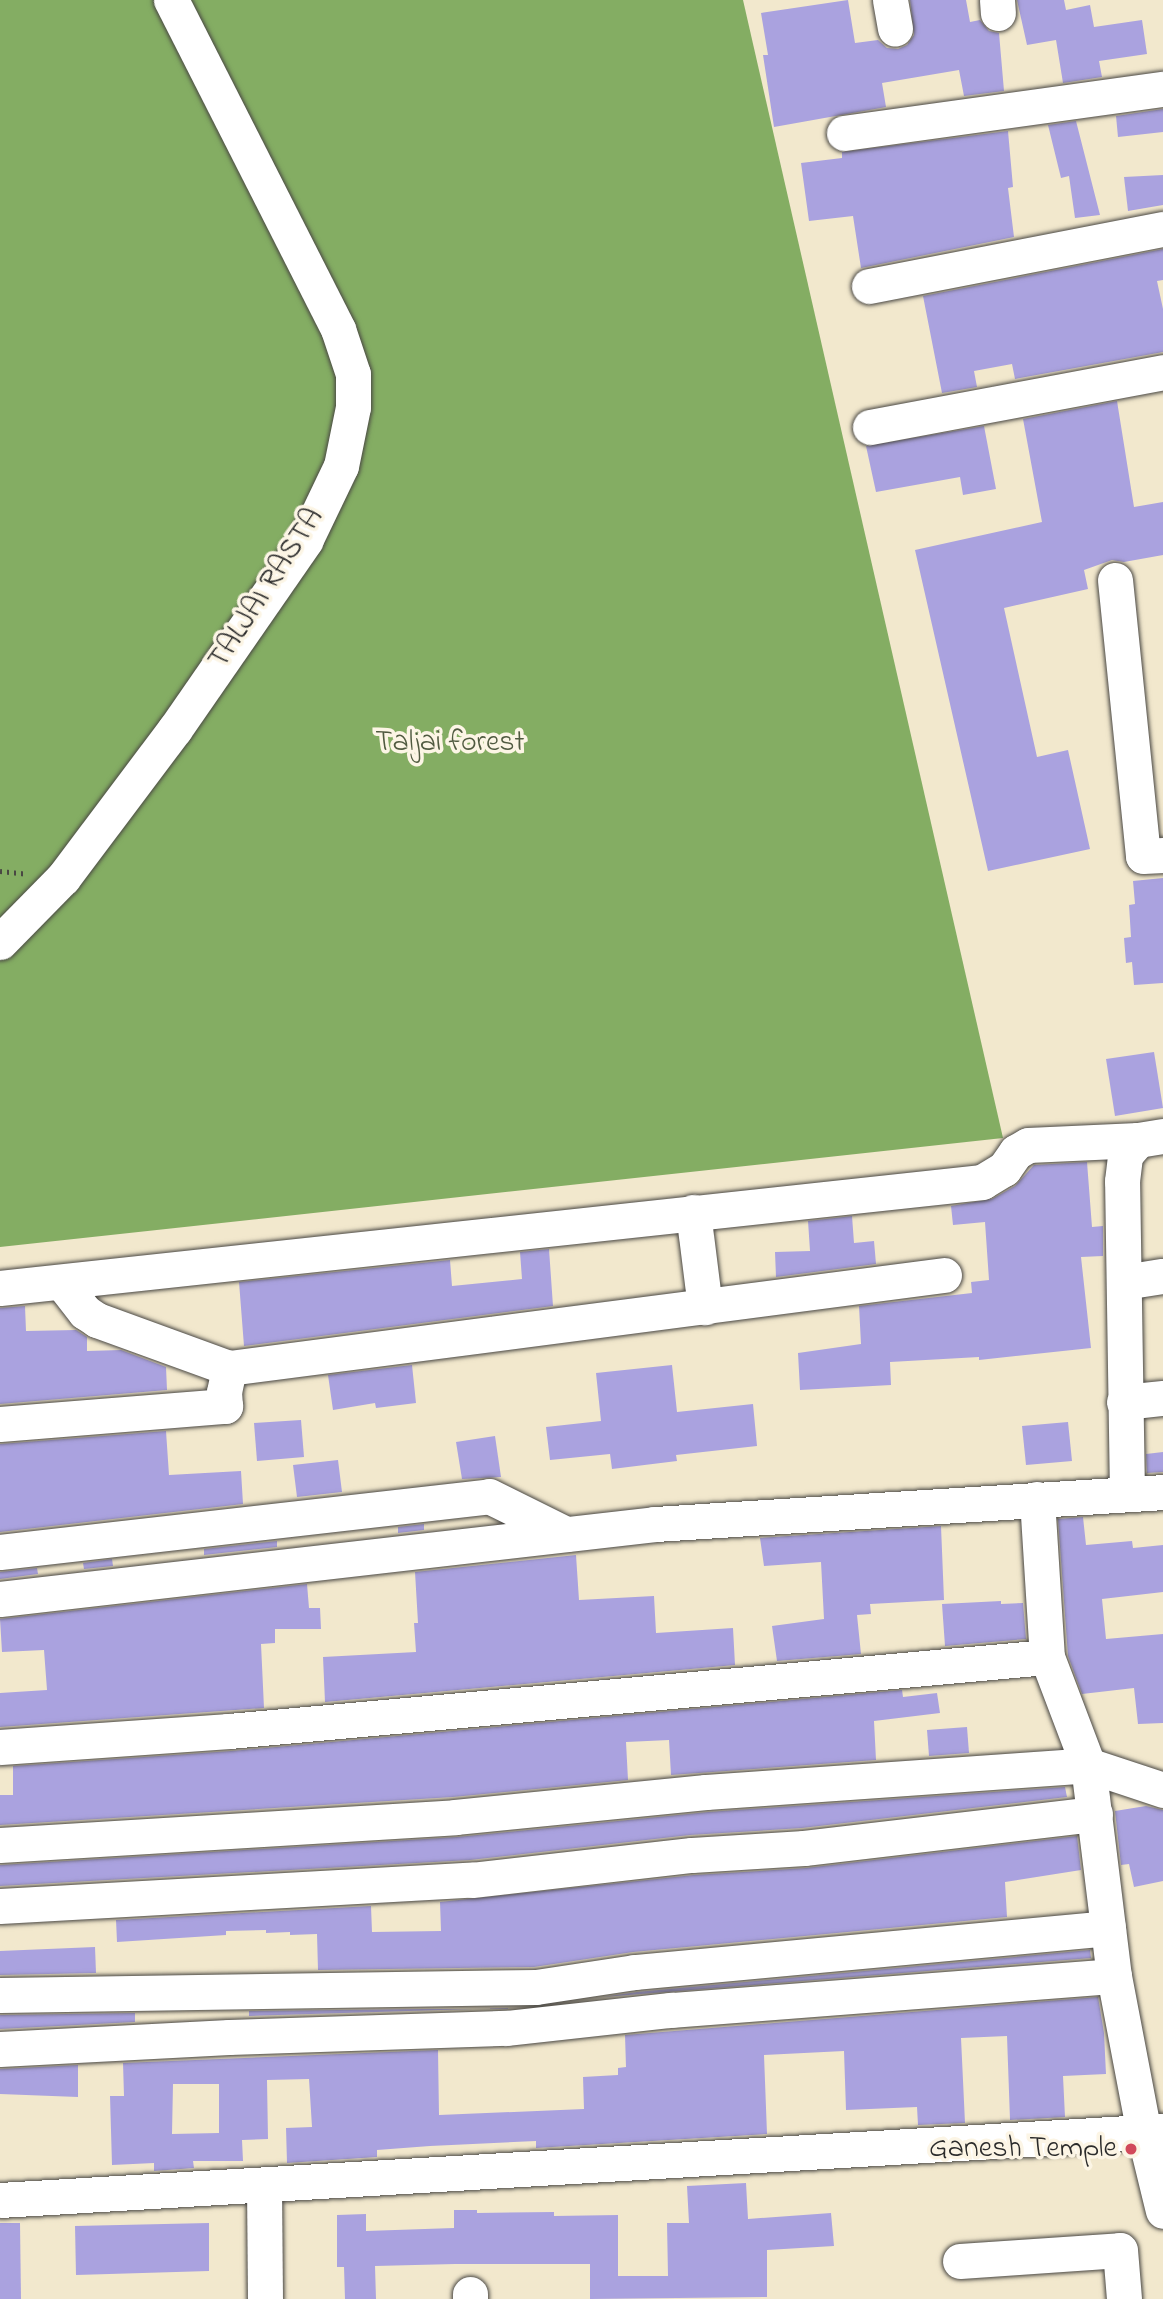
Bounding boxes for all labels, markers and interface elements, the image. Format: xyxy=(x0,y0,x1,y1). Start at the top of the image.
street label: TALJAI RASTA xyxy=(202,502,332,676)
park label: Taljai forest xyxy=(375,725,525,761)
place label: Ganesh Temple xyxy=(929,2131,1117,2167)
marker: Ganesh Temple xyxy=(1123,2141,1139,2157)

